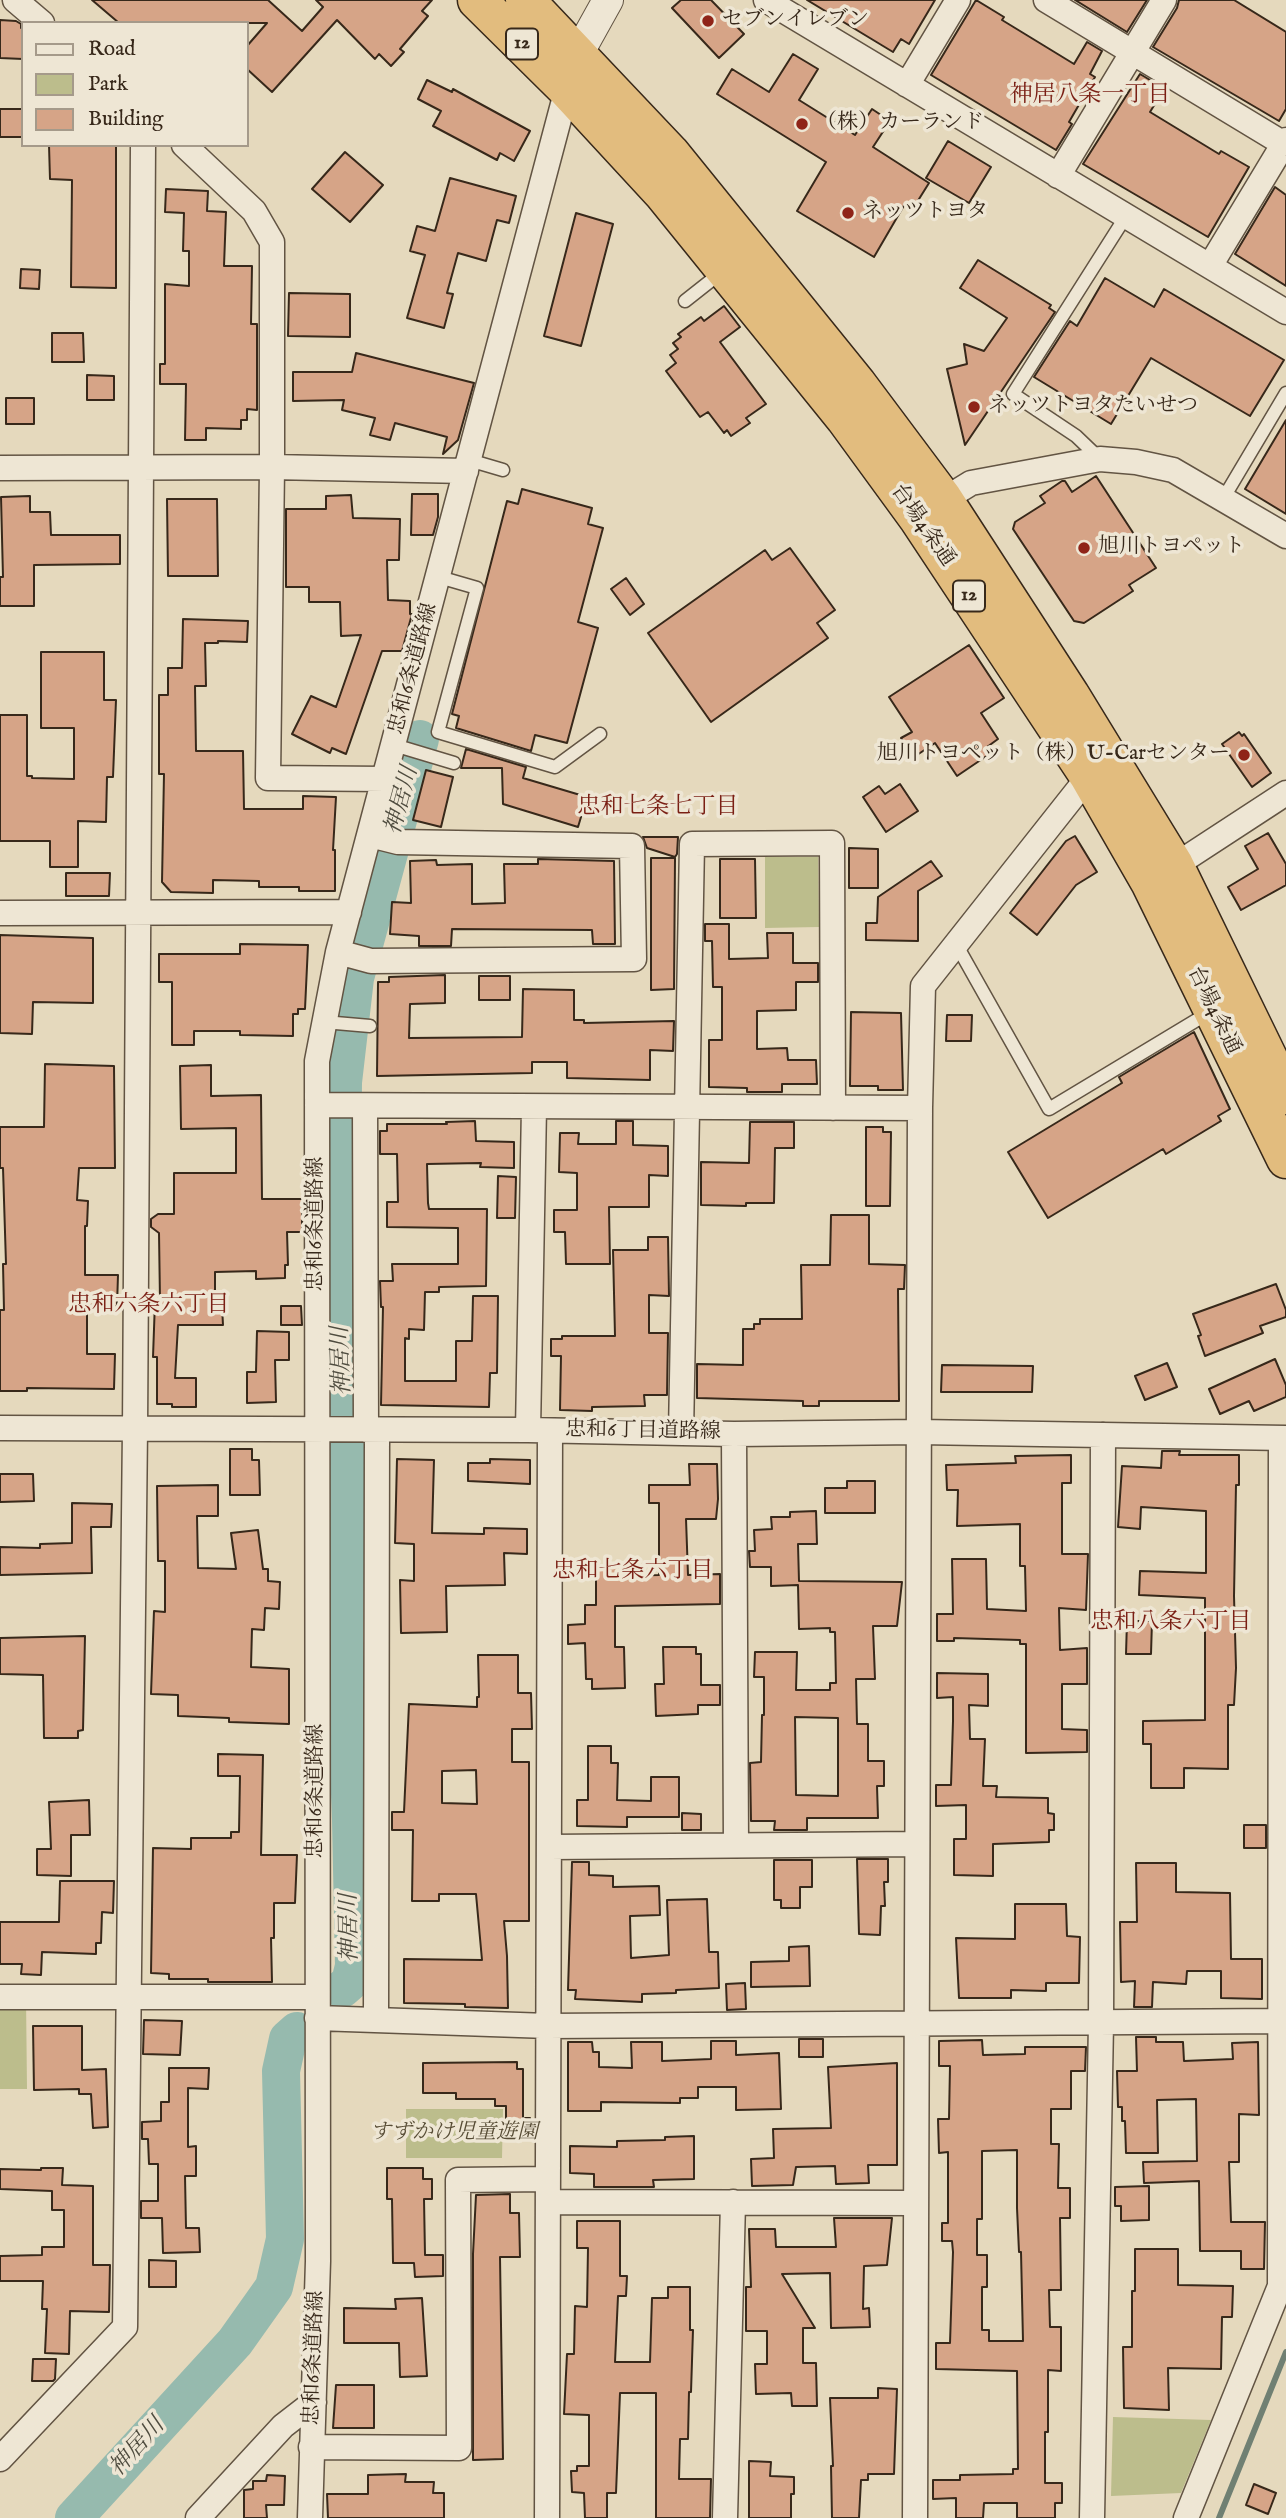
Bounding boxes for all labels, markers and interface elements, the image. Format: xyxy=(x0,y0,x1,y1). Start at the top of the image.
place label: セブンイレブン xyxy=(722,8,869,34)
marker: セブンイレブン xyxy=(700,13,716,29)
legend xyxy=(21,21,248,147)
road number: 12 xyxy=(506,28,538,60)
text: Road xyxy=(88,36,135,63)
text: Park xyxy=(88,71,128,98)
district label: 神居八条一丁目 xyxy=(1010,82,1170,110)
text: Building xyxy=(88,106,163,133)
place label: （株）カーランド xyxy=(816,111,984,137)
marker: （株）カーランド xyxy=(794,116,810,132)
place label: ネッツトヨタ xyxy=(862,200,988,226)
marker: ネッツトヨタ xyxy=(840,205,856,221)
place label: ネッツトヨタたいせつ xyxy=(988,394,1198,420)
marker: ネッツトヨタたいせつ xyxy=(966,399,982,415)
street label: 台場4条通 xyxy=(885,480,959,572)
place label: 旭川トヨペット xyxy=(1098,535,1245,561)
marker: 旭川トヨペット xyxy=(1076,540,1092,556)
road number: 12 xyxy=(953,580,985,611)
street label: 忠和6条道路線 xyxy=(384,601,444,737)
place label: 旭川トヨペット（株）U-Carセンター xyxy=(877,742,1230,768)
marker: 旭川トヨペット（株）U-Carセンター xyxy=(1236,747,1252,763)
water label: 神居川 xyxy=(381,764,425,838)
district label: 忠和七条七丁目 xyxy=(578,794,738,822)
street label: 台場4条通 xyxy=(1181,963,1245,1059)
street label: 忠和6条道路線 xyxy=(304,1157,330,1291)
district label: 忠和六条六丁目 xyxy=(69,1292,229,1320)
water label: 神居川 xyxy=(328,1326,358,1396)
street label: 忠和6丁目道路線 xyxy=(565,1418,721,1446)
district label: 忠和七条六丁目 xyxy=(553,1558,713,1586)
district label: 忠和八条六丁目 xyxy=(1091,1609,1251,1637)
street label: 忠和6条道路線 xyxy=(304,1724,330,1858)
water label: 神居川 xyxy=(337,1893,365,1963)
park label: すずかけ児童遊園 xyxy=(370,2121,538,2147)
street label: 忠和6条道路線 xyxy=(300,2290,330,2426)
water label: 神居川 xyxy=(105,2413,171,2483)

